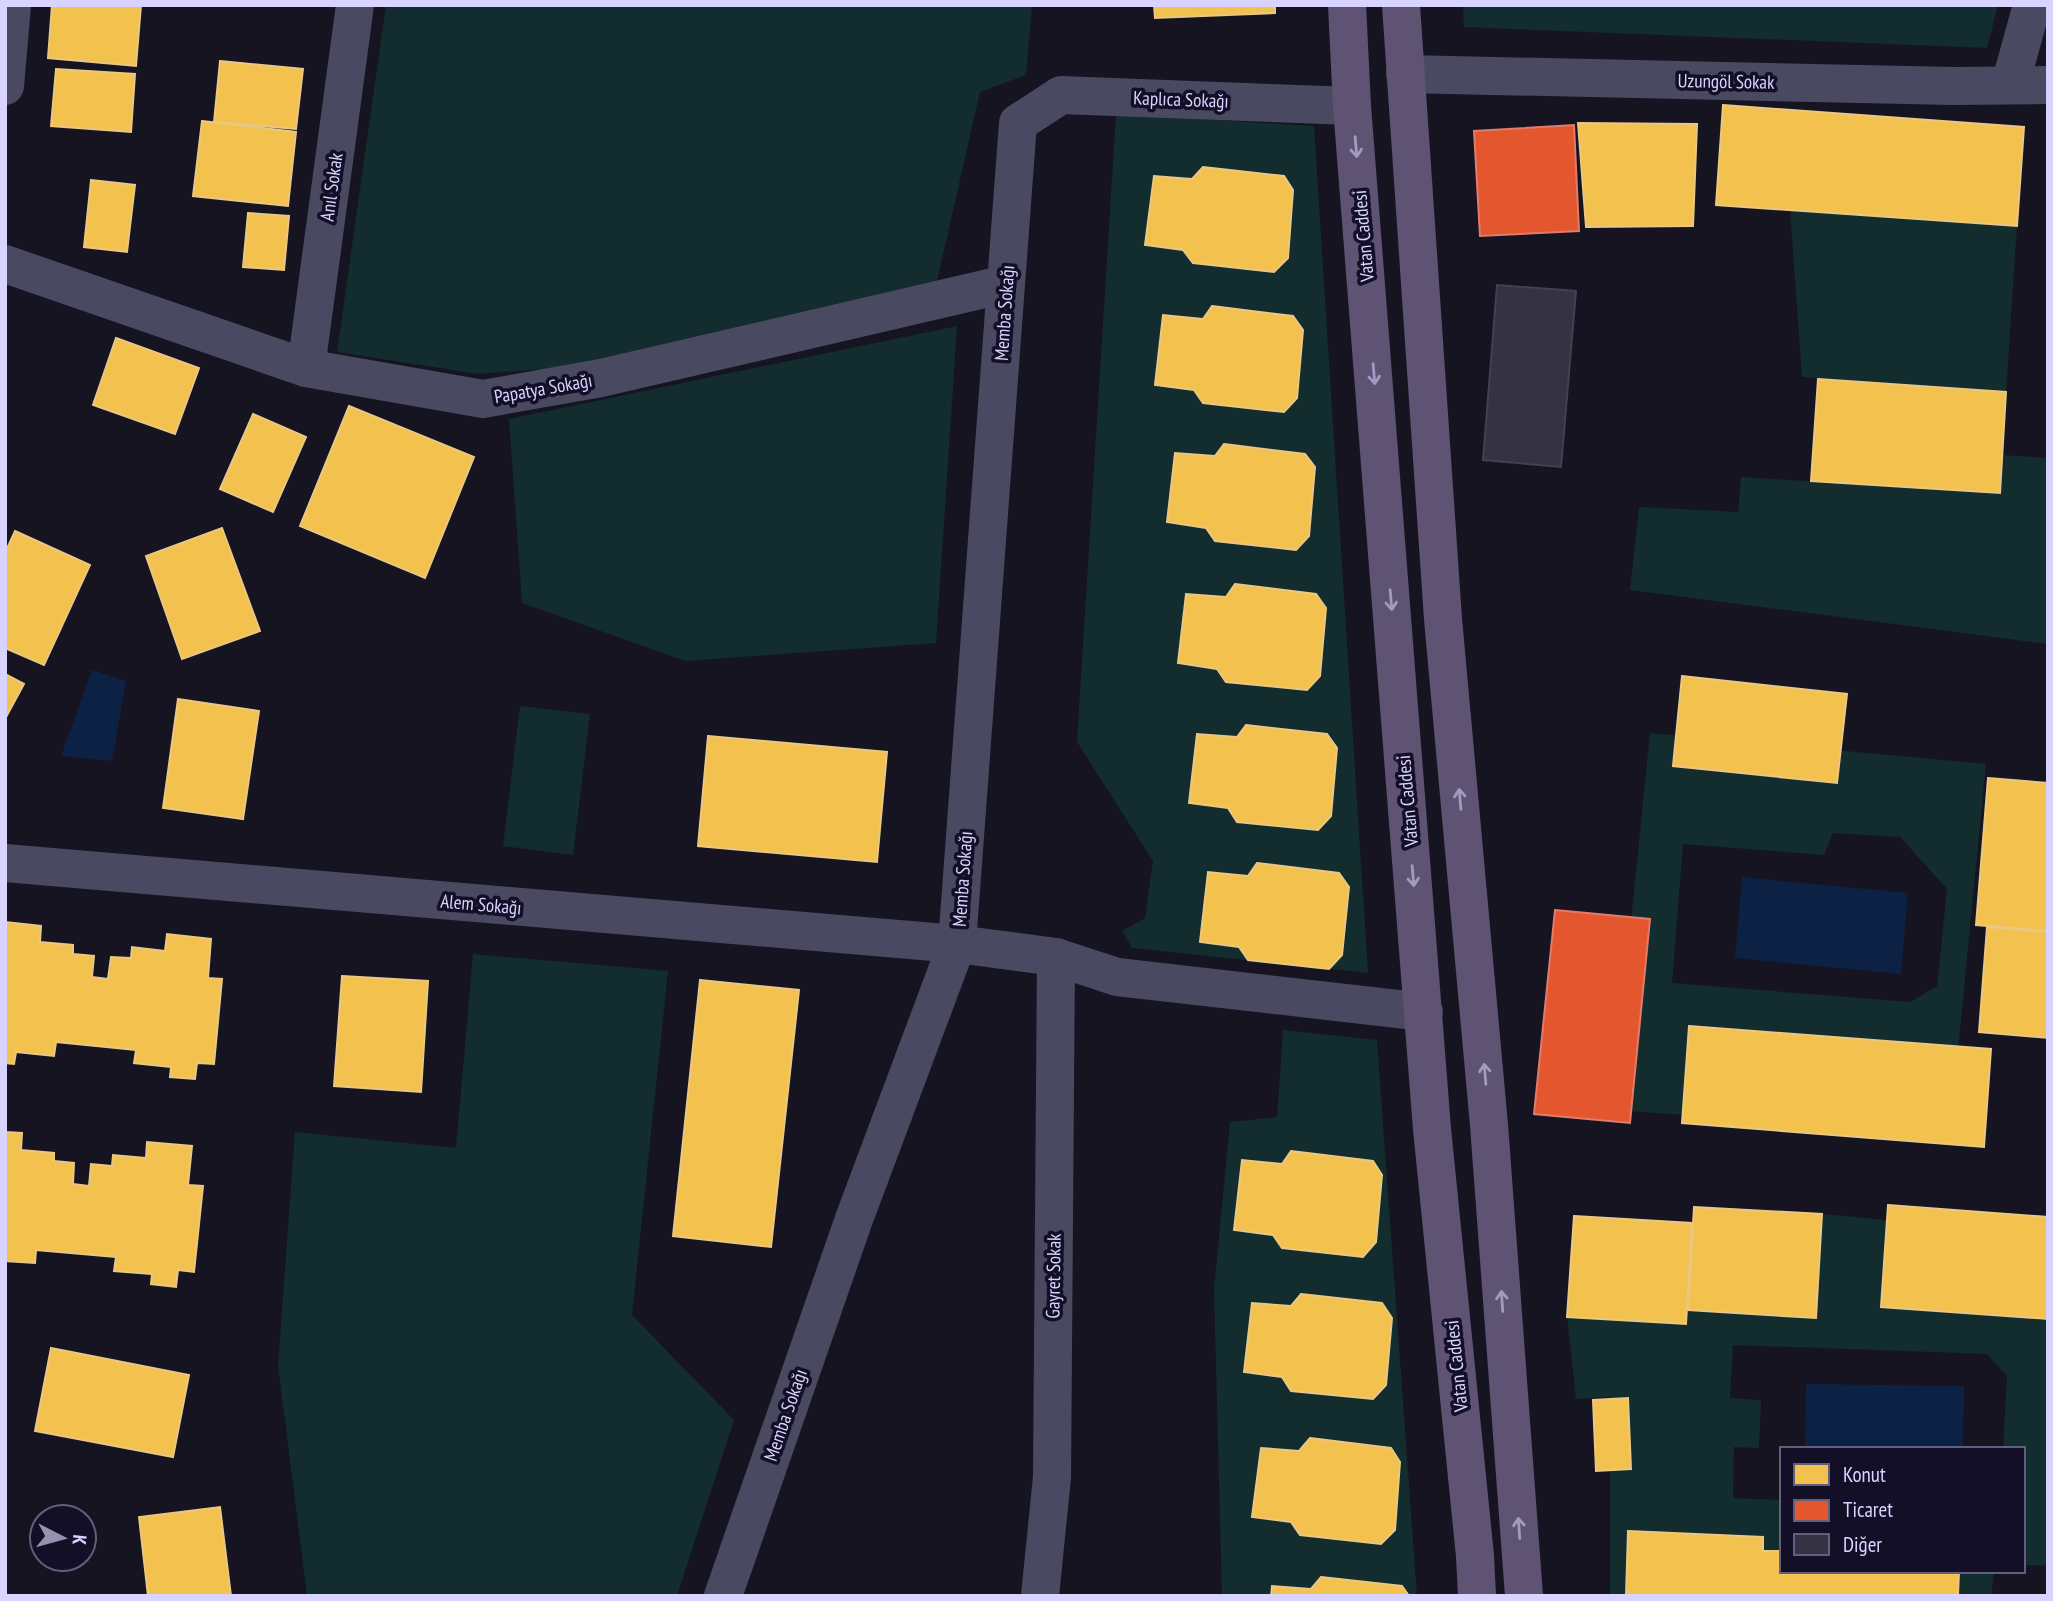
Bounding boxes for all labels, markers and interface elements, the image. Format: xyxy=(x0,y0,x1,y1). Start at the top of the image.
street label: Uzungöl Sokak xyxy=(1677,68,1775,94)
street label: Kaplıca Sokağı xyxy=(1133,85,1229,113)
one-way arrow xyxy=(1349,135,1362,158)
street label: Anıl Sokak xyxy=(314,151,348,223)
street label: Vatan Caddesi xyxy=(1347,189,1379,284)
street label: Memba Sokağı xyxy=(989,264,1019,362)
one-way arrow xyxy=(1367,362,1380,385)
street label: Papatya Sokağı xyxy=(492,368,594,408)
one-way arrow xyxy=(1385,589,1398,612)
street label: Vatan Caddesi xyxy=(1391,754,1423,849)
one-way arrow xyxy=(1453,788,1466,810)
street label: Memba Sokağı xyxy=(947,830,977,928)
one-way arrow xyxy=(1407,864,1420,887)
street label: Alem Sokağı xyxy=(439,889,523,919)
one-way arrow xyxy=(1478,1063,1491,1086)
street label: Gayret Sokak xyxy=(1040,1233,1066,1319)
one-way arrow xyxy=(1495,1290,1508,1313)
street label: Vatan Caddesi xyxy=(1439,1319,1473,1414)
street label: Memba Sokağı xyxy=(758,1366,812,1464)
legend xyxy=(1780,1447,2025,1573)
text: Konut xyxy=(1843,1461,1886,1488)
text: Ticaret xyxy=(1843,1496,1893,1523)
north arrow xyxy=(28,1503,98,1573)
one-way arrow xyxy=(1512,1517,1525,1539)
text: Diğer xyxy=(1843,1531,1882,1558)
text: K xyxy=(67,1534,92,1546)

